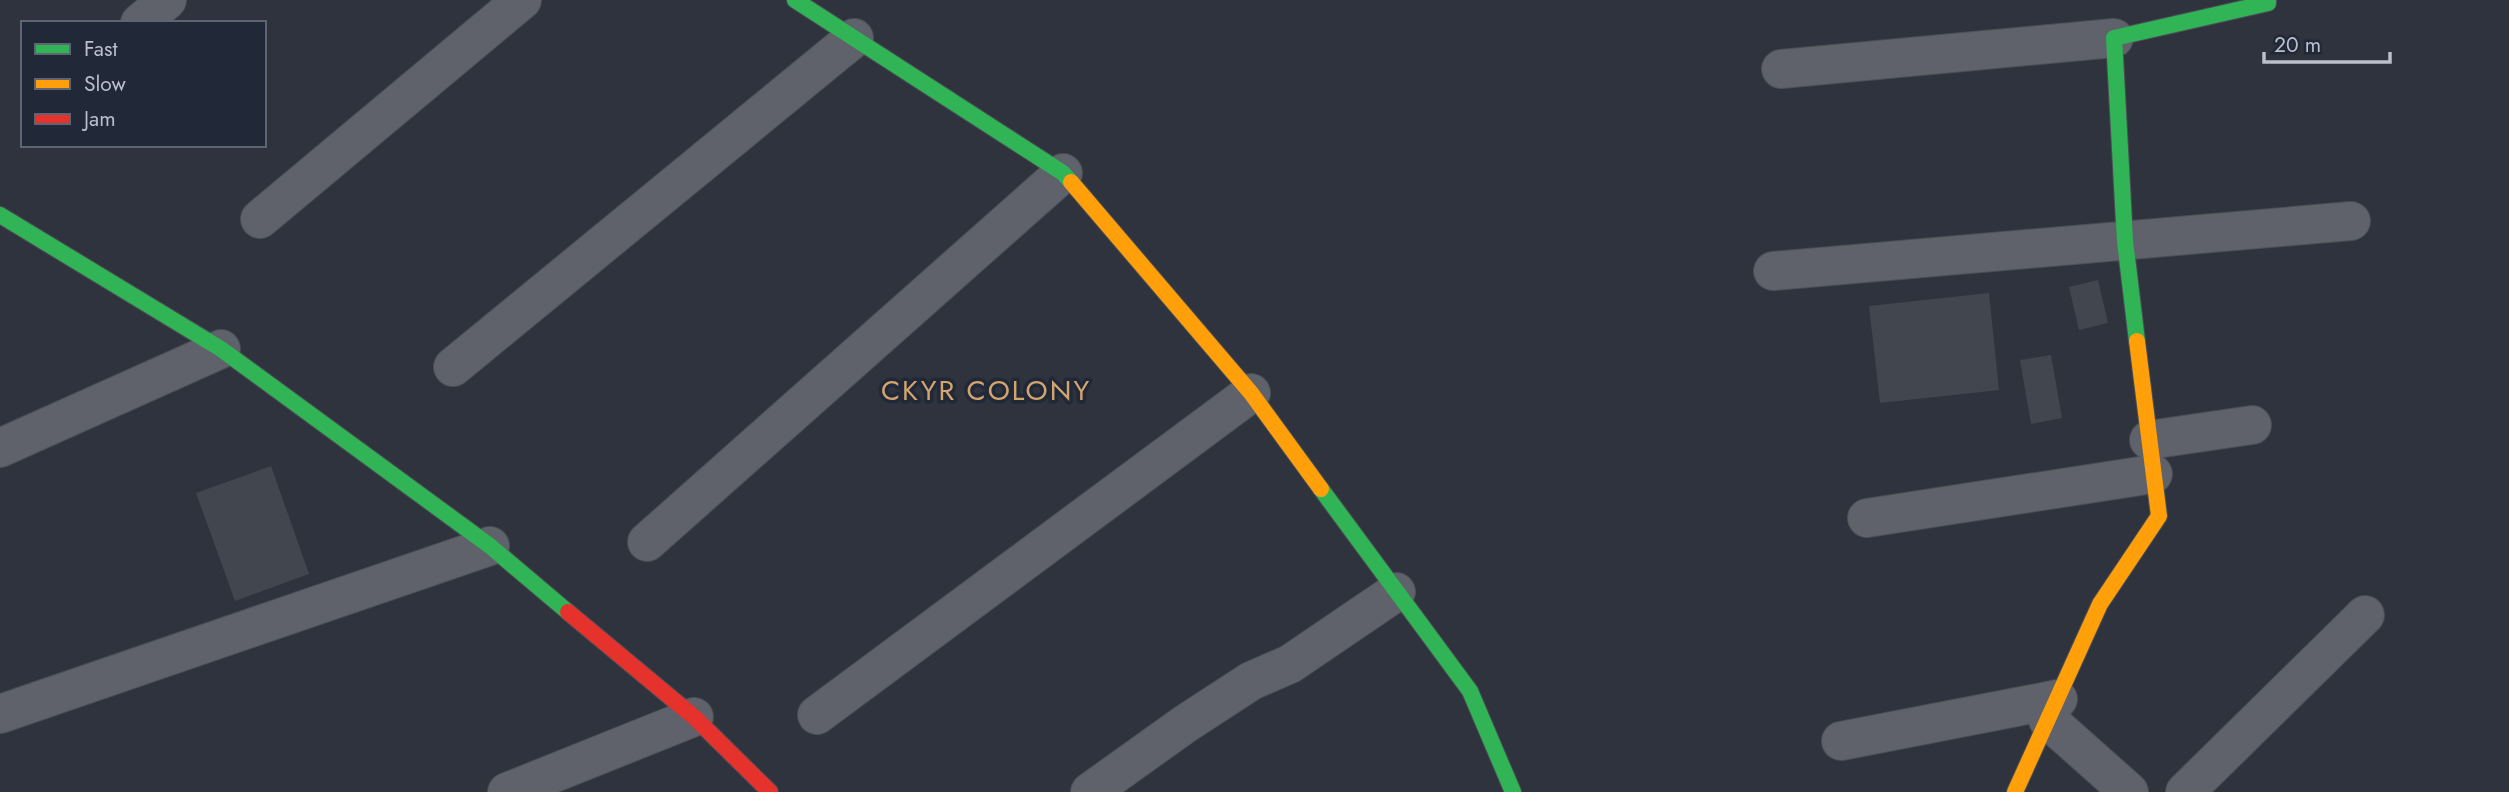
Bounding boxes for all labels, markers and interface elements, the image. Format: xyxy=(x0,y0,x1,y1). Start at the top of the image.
legend xyxy=(21,21,266,147)
scale bar xyxy=(2264,21,2390,65)
text: 20 m xyxy=(2274,30,2321,60)
text: Fast xyxy=(84,34,117,64)
text: Slow xyxy=(84,69,126,99)
text: Jam xyxy=(81,104,116,134)
district label: CKYR COLONY xyxy=(881,370,1091,411)

